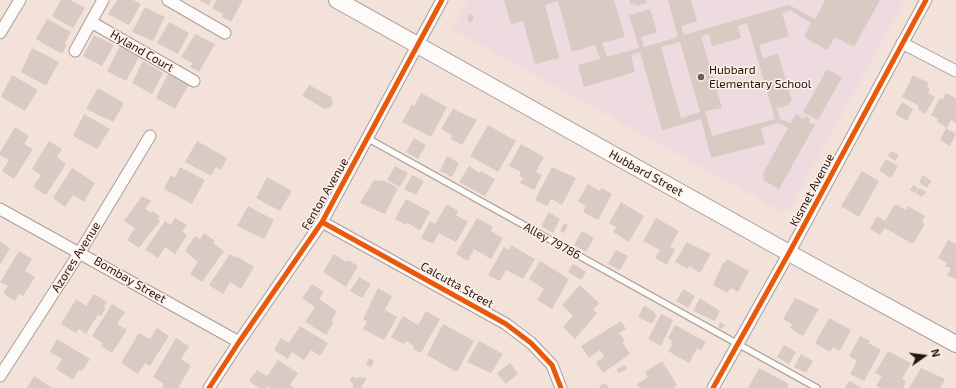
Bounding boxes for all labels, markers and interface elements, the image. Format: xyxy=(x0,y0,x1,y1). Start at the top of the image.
street label: Hyland Court xyxy=(108,27,176,75)
place label: Hubbard Elementary School xyxy=(709,63,811,91)
marker: Hubbard Elementary School xyxy=(696,72,706,82)
street label: Hubbard Street xyxy=(606,147,686,199)
street label: Kismet Avenue xyxy=(787,151,837,229)
street label: Fenton Avenue xyxy=(299,155,351,233)
street label: Azores Avenue xyxy=(49,219,103,295)
street label: Alley 79786 xyxy=(521,219,583,263)
street label: Bombay Street xyxy=(92,254,168,306)
street label: Calcutta Street xyxy=(418,259,496,311)
north arrow xyxy=(904,336,944,376)
text: N xyxy=(929,348,943,358)

